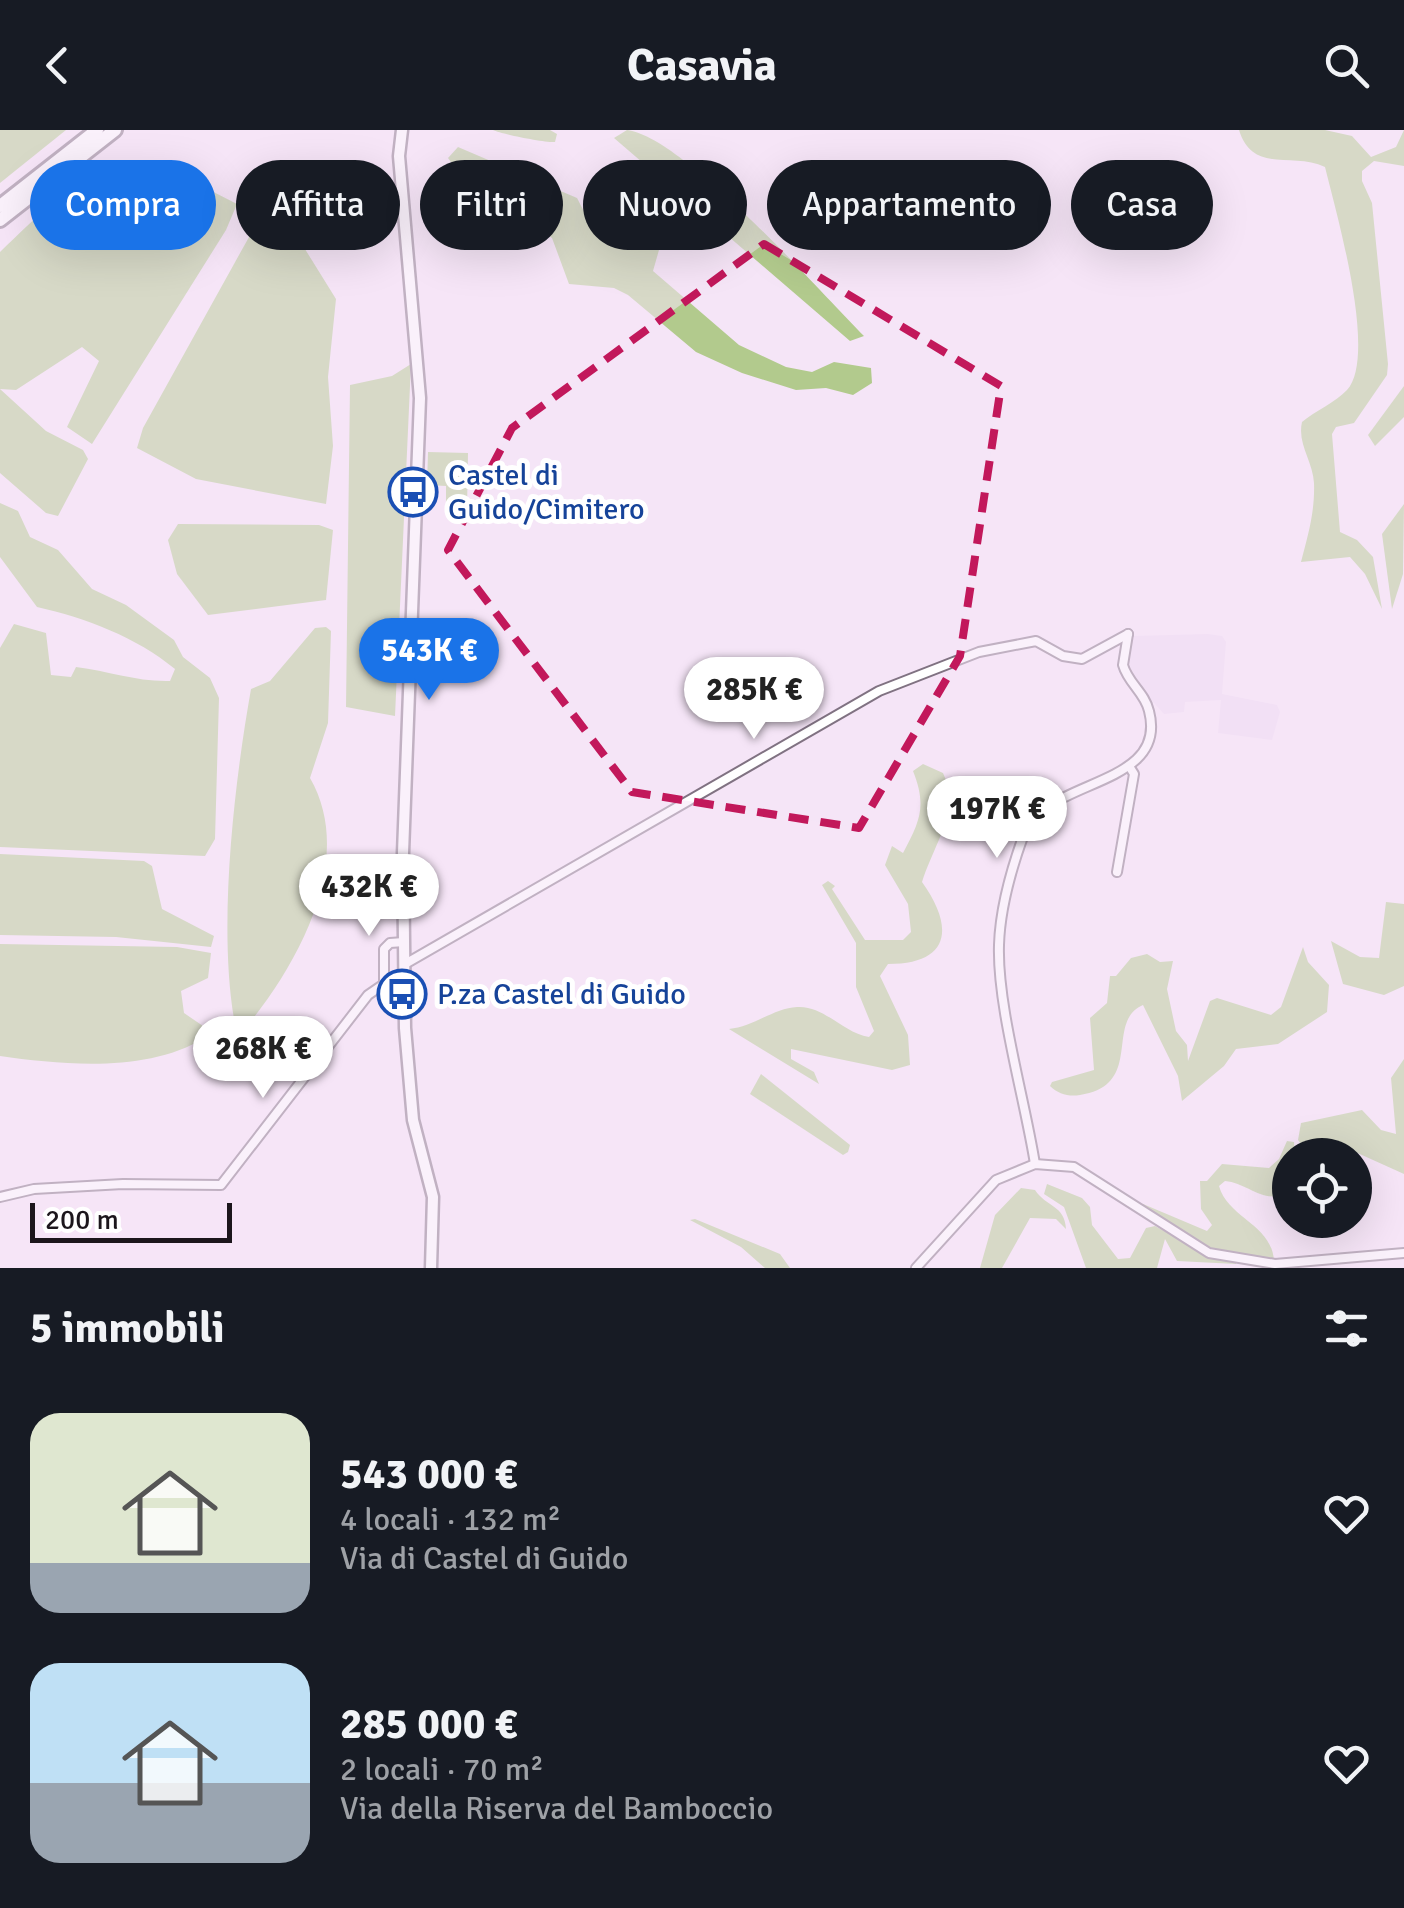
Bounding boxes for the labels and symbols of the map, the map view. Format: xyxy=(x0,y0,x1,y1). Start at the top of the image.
place label: Castel di Guido/Cimitero xyxy=(448,457,645,528)
bus stop icon: Castel di Guido/Cimitero xyxy=(387,466,439,518)
pin: 543K € xyxy=(348,618,510,703)
pin: 285K € xyxy=(673,657,835,742)
pin: 197K € xyxy=(916,776,1078,861)
pin: 432K € xyxy=(288,854,450,939)
bus stop icon: P.za Castel di Guido xyxy=(376,968,428,1020)
place label: P.za Castel di Guido xyxy=(437,976,686,1013)
pin: 268K € xyxy=(182,1016,344,1101)
scale bar xyxy=(30,1198,232,1242)

